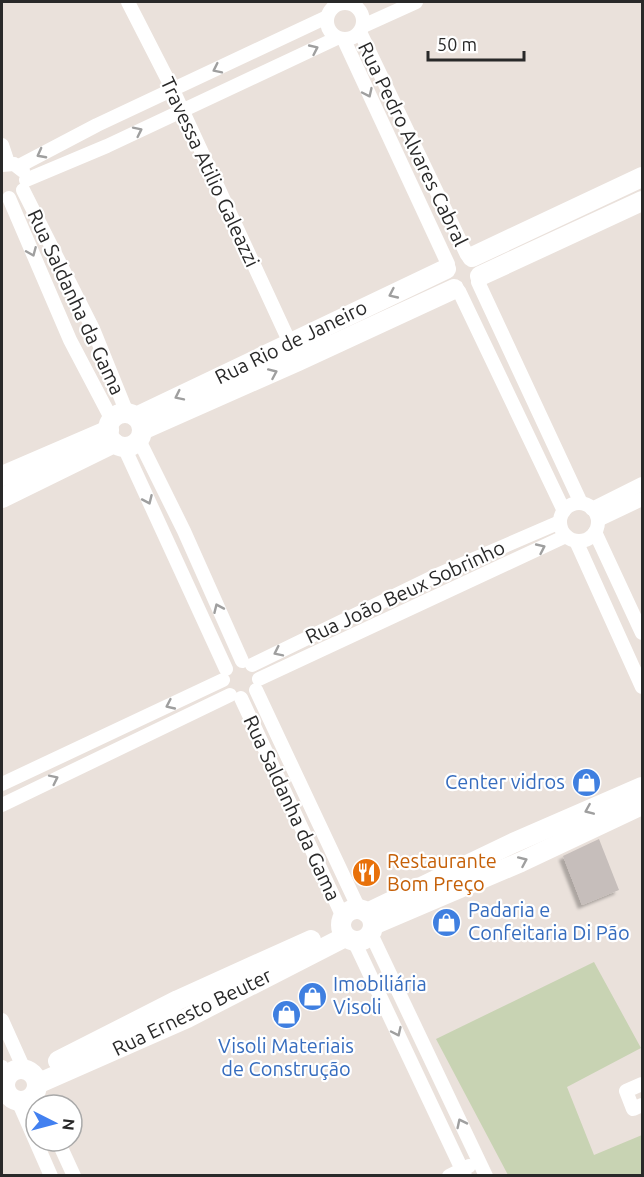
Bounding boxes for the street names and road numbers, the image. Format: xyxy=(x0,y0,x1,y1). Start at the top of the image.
street label: Rua Pedro Alvares Cabral xyxy=(354,38,473,250)
street label: Travessa Atilio Galeazzi xyxy=(156,73,265,270)
street label: Rua Saldanha da Gama xyxy=(23,205,130,398)
street label: Rua Rio de Janeiro xyxy=(211,295,371,388)
street label: Rua João Beux Sobrinho xyxy=(301,535,508,648)
street label: Rua Saldanha da Gama xyxy=(239,711,346,904)
street label: Rua Ernesto Beuter xyxy=(108,963,276,1060)

